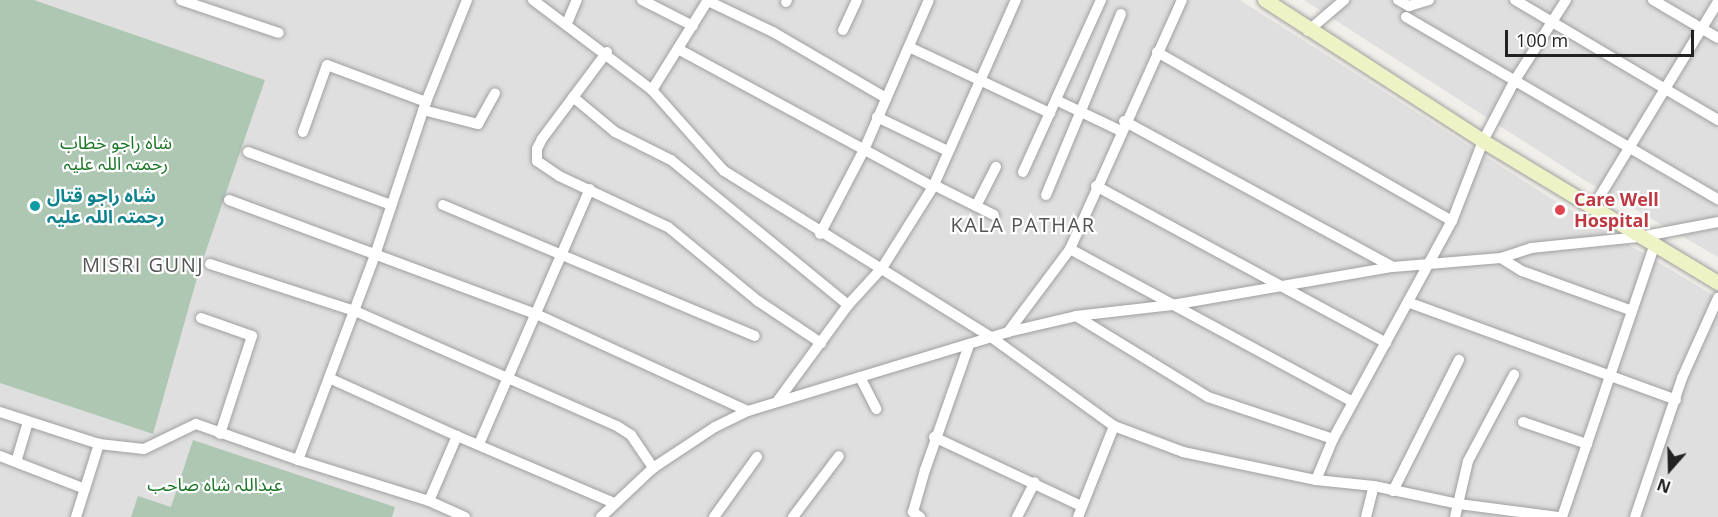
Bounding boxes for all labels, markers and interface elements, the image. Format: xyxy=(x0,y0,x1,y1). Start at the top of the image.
scale bar xyxy=(1508,18,1697,56)
text: 100 m xyxy=(1516,28,1568,52)
park label: شاہ راجو خطاب رحمتہ اللہ علیہ xyxy=(60,132,172,174)
place label: شاہ راجو قتال رحمتہ اللہ علیہ xyxy=(47,185,165,228)
place label: Care Well Hospital xyxy=(1574,189,1659,232)
marker: شاہ راجو قتال رحمتہ اللہ علیہ xyxy=(28,199,42,213)
marker: Care Well Hospital xyxy=(1551,201,1569,219)
district label: KALA PATHAR xyxy=(950,212,1096,236)
district label: MISRI GUNJ xyxy=(82,252,204,276)
north arrow xyxy=(1640,439,1700,499)
park label: عبداللہ شاہ صاحب xyxy=(147,473,283,495)
text: N xyxy=(1654,473,1674,498)

